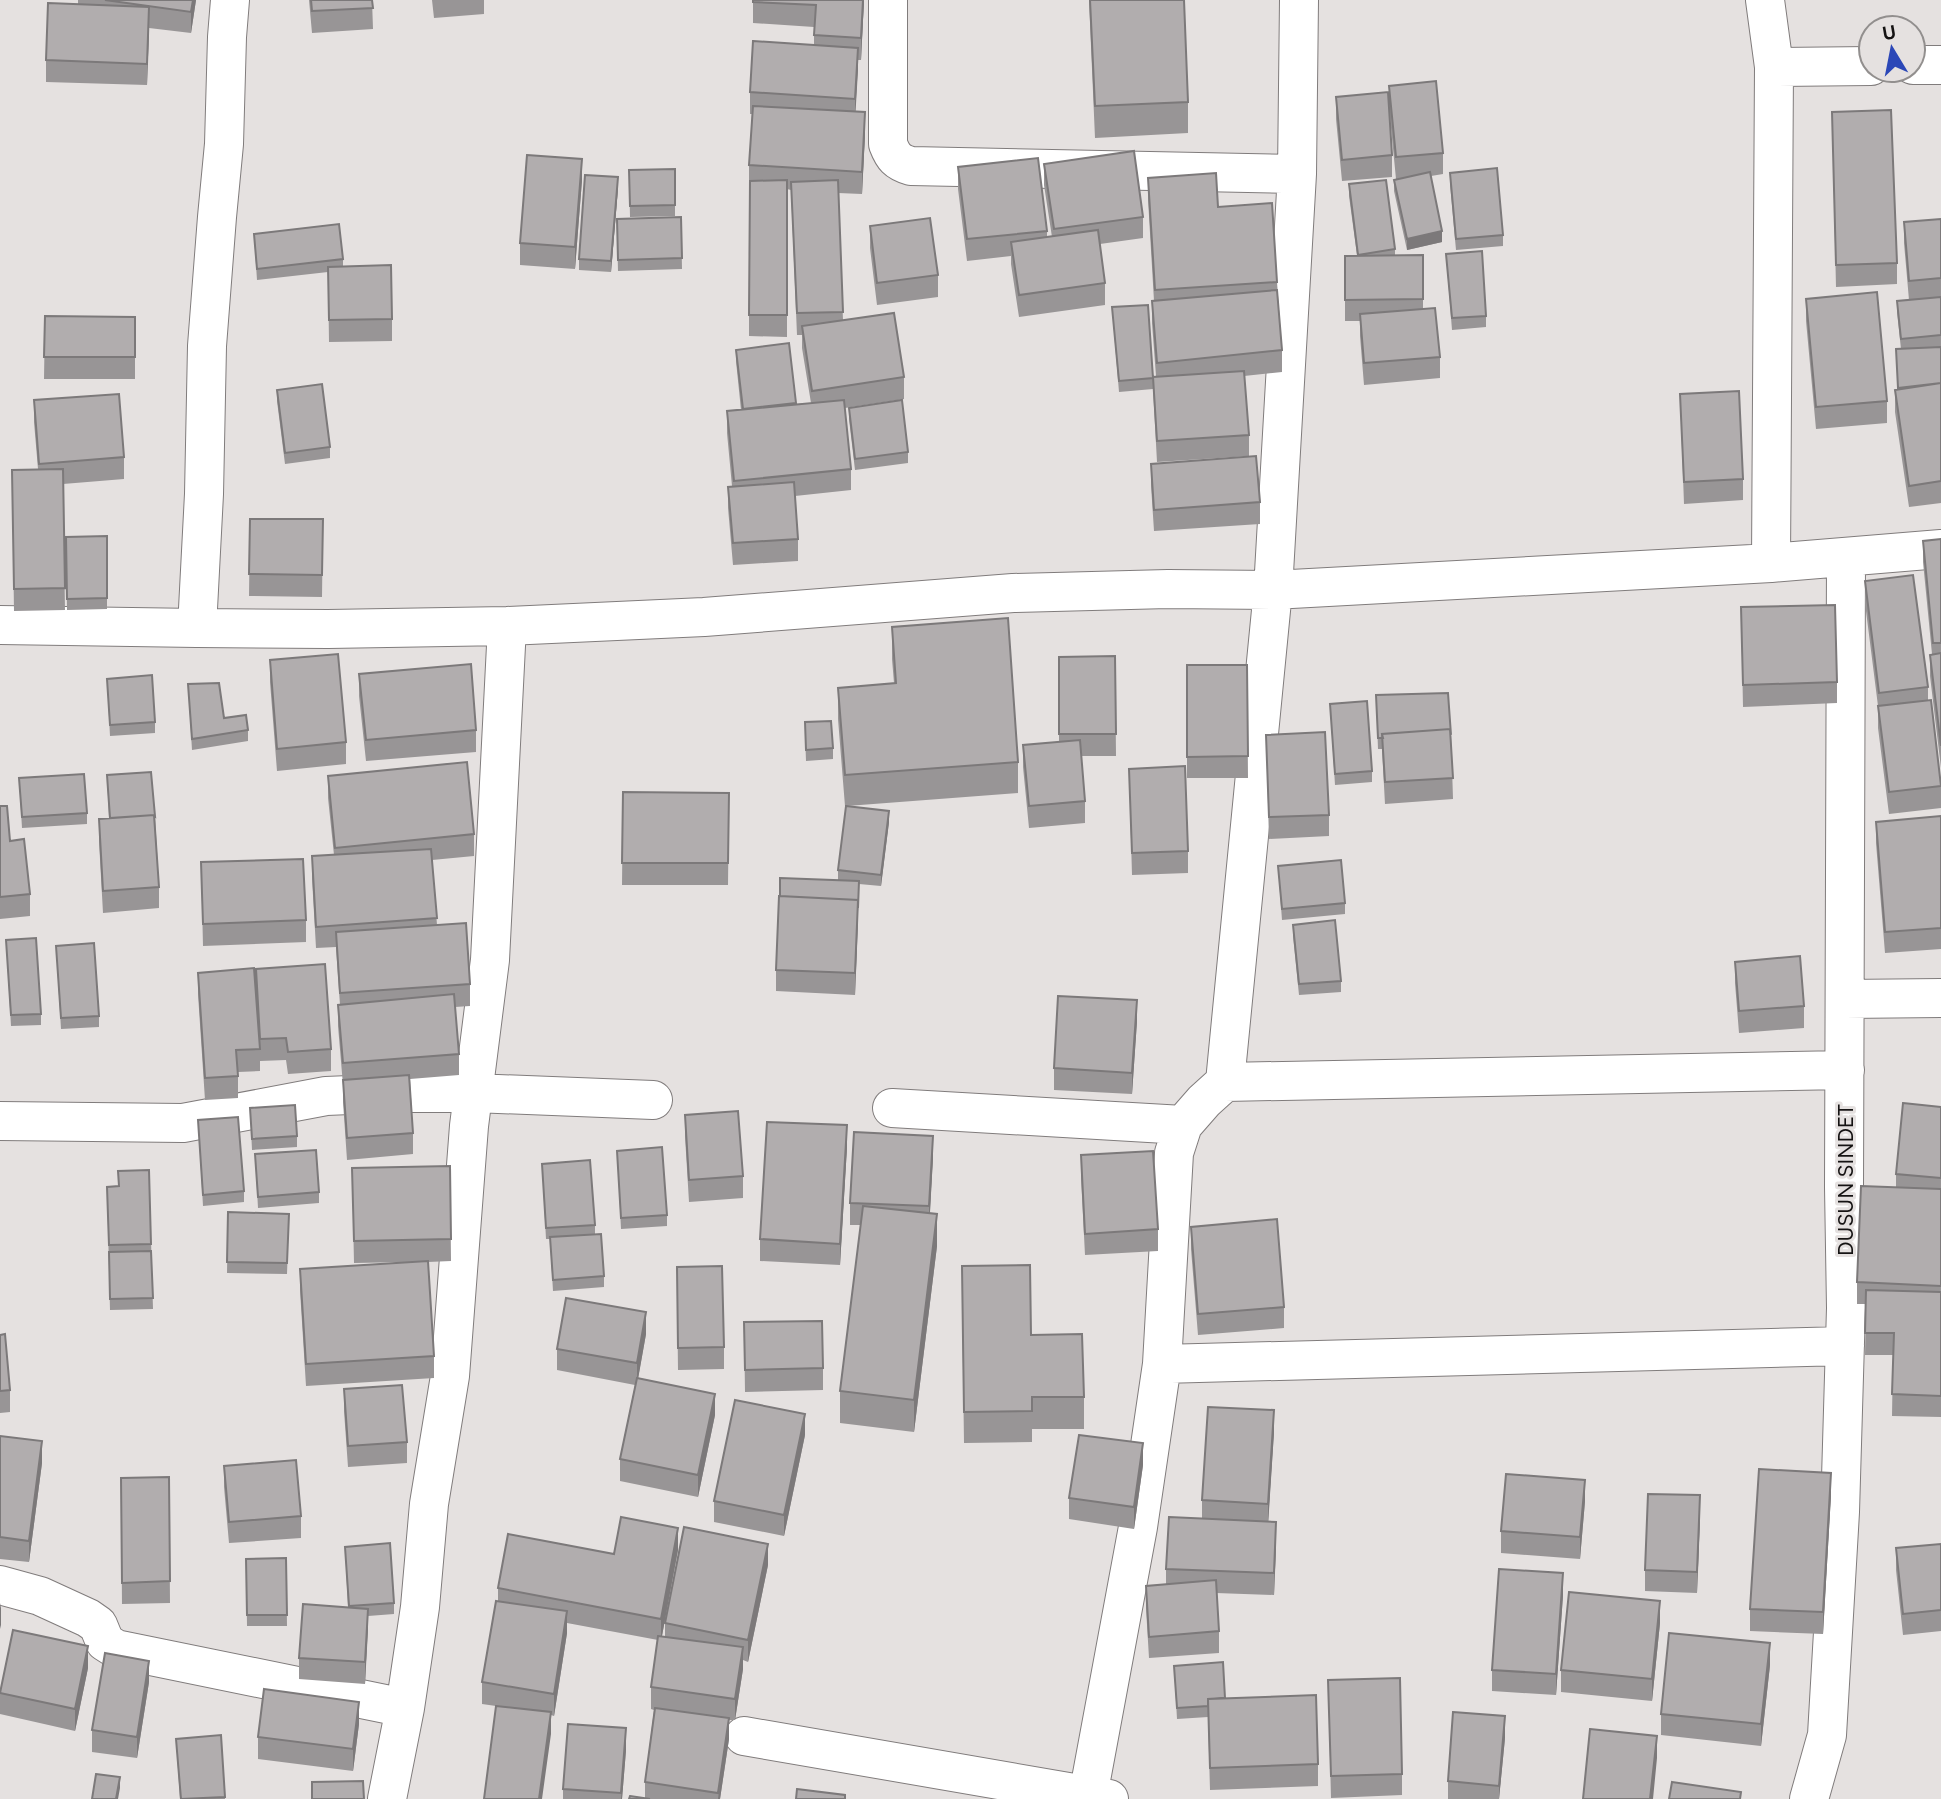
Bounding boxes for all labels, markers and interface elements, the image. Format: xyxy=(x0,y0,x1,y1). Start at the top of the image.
north arrow xyxy=(1857,14,1927,84)
text: U xyxy=(1881,20,1898,45)
street label: DUSUN SINDET xyxy=(1833,1104,1858,1256)

